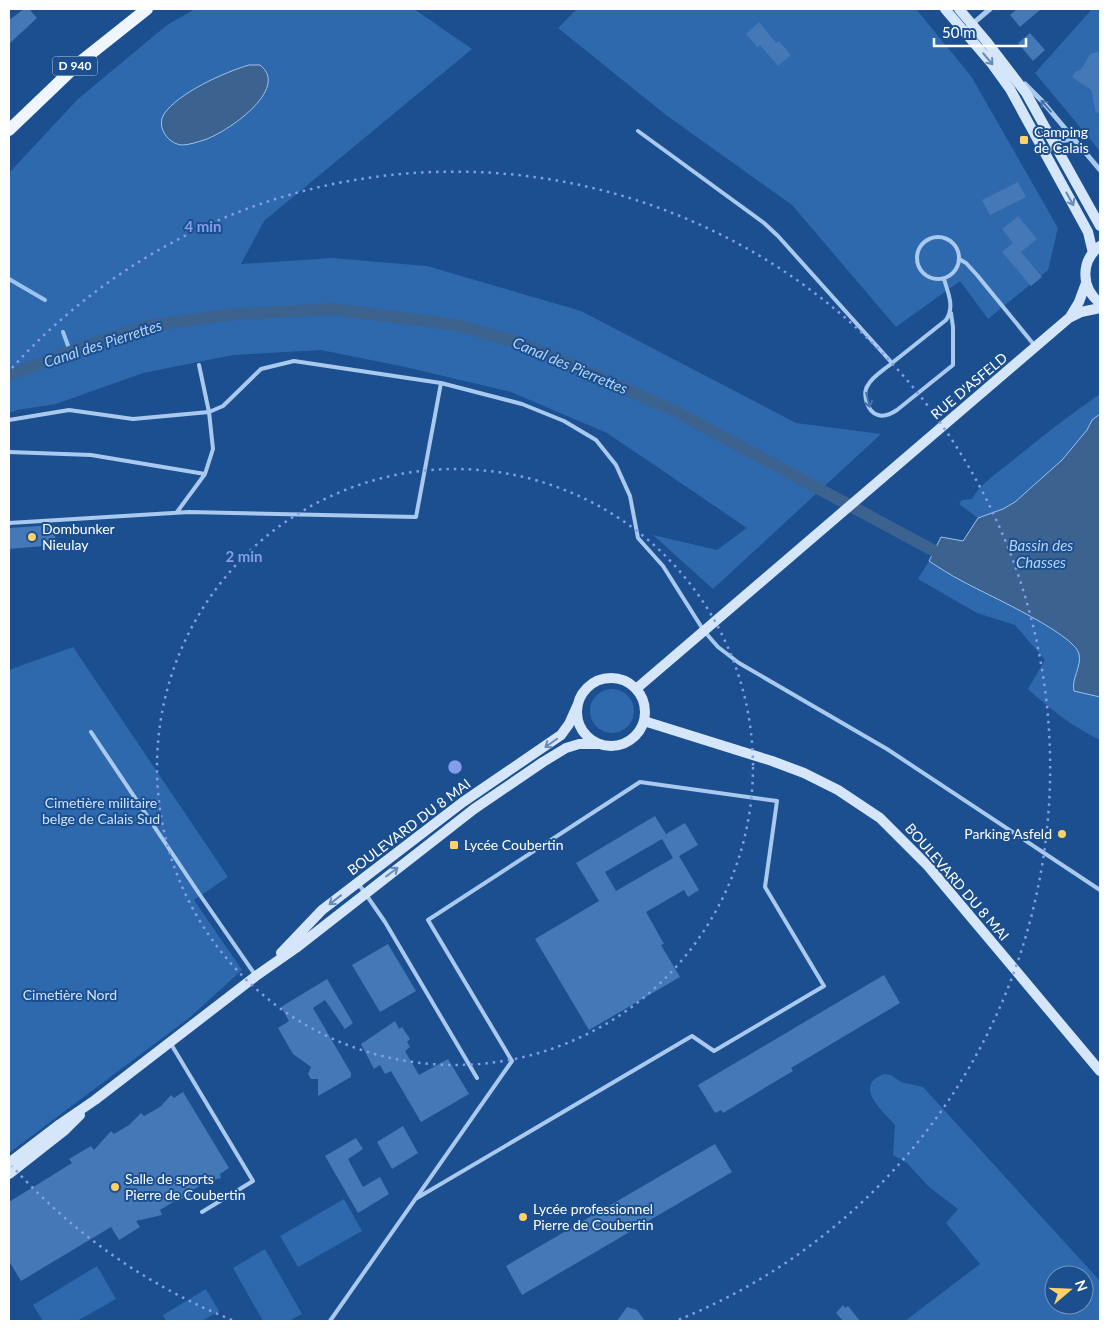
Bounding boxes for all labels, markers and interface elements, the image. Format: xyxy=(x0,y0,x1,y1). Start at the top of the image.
scale bar xyxy=(934,15,1026,47)
text: 50 m xyxy=(942,23,976,41)
one-way arrow xyxy=(983,52,994,65)
road number: D 940 xyxy=(52,56,98,76)
one-way arrow xyxy=(1040,100,1052,113)
place label: Camping de Calais xyxy=(1034,123,1089,156)
marker: Camping de Calais xyxy=(1018,134,1030,146)
one-way arrow xyxy=(1066,191,1076,206)
text: 4 min xyxy=(184,217,222,235)
water label: Canal des Pierrettes xyxy=(41,315,164,371)
water label: Canal des Pierrettes xyxy=(510,333,631,397)
street label: RUE D'ASFELD xyxy=(927,349,1010,422)
one-way arrow xyxy=(863,392,873,408)
place label: Dombunker Nieulay xyxy=(42,520,115,553)
marker: Dombunker Nieulay xyxy=(26,531,38,543)
water label: Bassin des Chasses xyxy=(1009,536,1073,571)
text: 2 min xyxy=(225,547,263,565)
one-way arrow xyxy=(544,738,558,748)
centre of rings xyxy=(446,758,464,776)
street label: BOULEVARD DU 8 MAI xyxy=(344,775,474,878)
park label: Cimetière militaire belge de Calais Sud xyxy=(42,794,160,827)
street label: BOULEVARD DU 8 MAI xyxy=(902,820,1013,944)
place label: Parking Asfeld xyxy=(964,825,1052,842)
marker: Parking Asfeld xyxy=(1056,828,1068,840)
place label: Lycée Coubertin xyxy=(464,836,564,853)
marker: Lycée Coubertin xyxy=(448,839,460,851)
one-way arrow xyxy=(385,866,398,877)
one-way arrow xyxy=(329,895,342,906)
park label: Cimetière Nord xyxy=(23,986,117,1003)
place label: Salle de sports Pierre de Coubertin xyxy=(125,1170,246,1203)
marker: Salle de sports Pierre de Coubertin xyxy=(109,1181,121,1193)
place label: Lycée professionnel Pierre de Coubertin xyxy=(533,1200,654,1233)
marker: Lycée professionnel Pierre de Coubertin xyxy=(517,1211,529,1223)
north arrow xyxy=(1044,1265,1094,1315)
text: N xyxy=(1072,1278,1092,1293)

